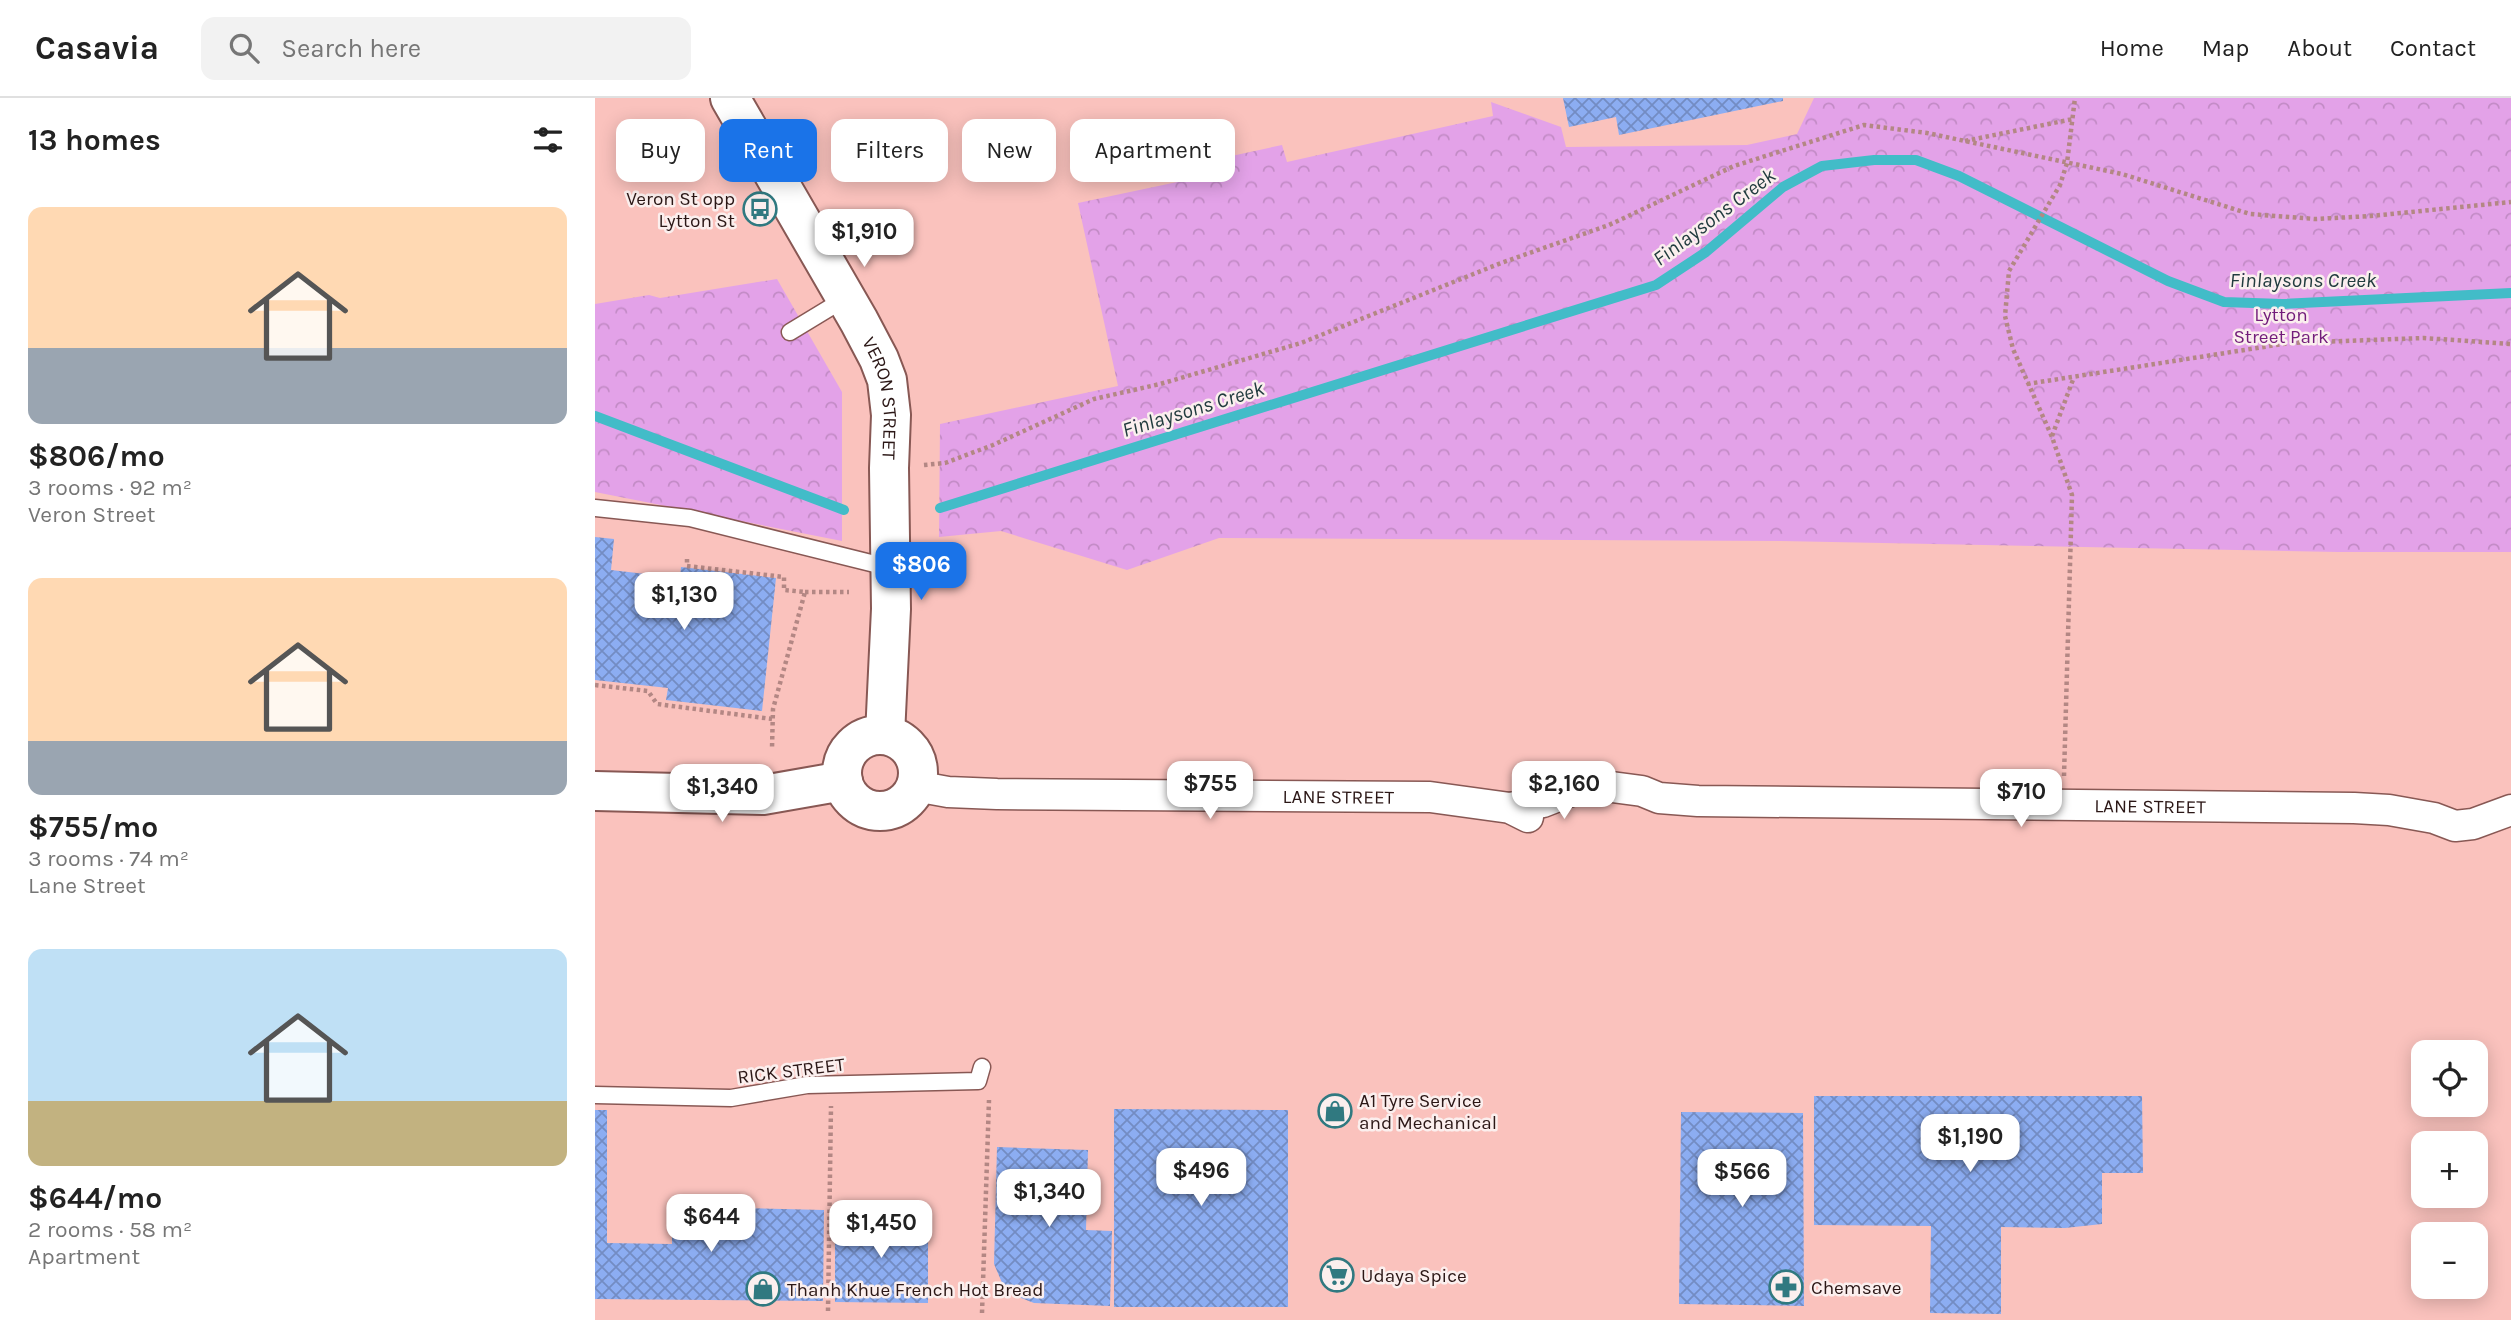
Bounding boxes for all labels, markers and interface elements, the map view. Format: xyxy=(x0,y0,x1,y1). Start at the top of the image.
search box xyxy=(201,17,691,80)
text: Casavia xyxy=(35,29,159,67)
icon: search xyxy=(225,29,263,67)
text: Search here xyxy=(281,33,421,64)
text: Home xyxy=(2100,34,2164,62)
text: Map xyxy=(2202,34,2249,62)
text: About xyxy=(2287,34,2352,62)
text: Contact xyxy=(2390,34,2476,62)
chip: Buy xyxy=(616,119,705,182)
chip: Rent xyxy=(719,119,817,182)
chip: Filters xyxy=(831,119,948,182)
chip: New xyxy=(962,119,1056,182)
chip: Apartment xyxy=(1070,119,1235,182)
icon: filters xyxy=(529,121,567,159)
text: 13 homes xyxy=(28,122,161,158)
water label: Finlaysons Creek xyxy=(1648,163,1780,271)
place label: Veron St opp Lytton St xyxy=(626,188,735,232)
bus stop icon: Veron St opp Lytton St xyxy=(741,190,779,228)
pin: $1,910 xyxy=(807,209,921,269)
text: $1,910 xyxy=(831,218,897,245)
icon: home xyxy=(235,253,361,379)
water label: Finlaysons Creek xyxy=(2230,268,2377,292)
park label: Lytton Street Park xyxy=(2233,304,2329,348)
street label: VERON STREET xyxy=(857,333,901,461)
water label: Finlaysons Creek xyxy=(1119,376,1267,442)
text: $806/mo xyxy=(28,438,165,474)
text: 3 rooms · 92 m² xyxy=(28,474,192,501)
text: Veron Street xyxy=(28,501,155,528)
pin: $806 xyxy=(880,542,962,602)
text: $806 xyxy=(891,551,951,578)
pin: $1,130 xyxy=(627,573,741,632)
text: $1,130 xyxy=(651,581,717,608)
icon: home xyxy=(235,624,361,750)
pin: $755 xyxy=(1169,762,1251,821)
pin: $2,160 xyxy=(1507,762,1621,821)
pin: $1,340 xyxy=(665,764,779,824)
text: $755 xyxy=(1183,770,1237,797)
text: $2,160 xyxy=(1528,770,1600,797)
pin: $710 xyxy=(1980,770,2062,829)
text: $1,340 xyxy=(686,773,758,800)
text: $710 xyxy=(1996,778,2046,805)
street label: LANE STREET xyxy=(1283,786,1395,809)
street label: LANE STREET xyxy=(2094,795,2206,818)
text: $755/mo xyxy=(28,809,158,845)
text: 3 rooms · 74 m² xyxy=(28,845,189,872)
text: Lane Street xyxy=(28,872,146,899)
icon: home xyxy=(235,995,361,1121)
map controls xyxy=(2411,1040,2488,1299)
button: locate xyxy=(2411,1040,2488,1117)
street label: RICK STREET xyxy=(736,1053,847,1089)
place label: A1 Tyre Service and Mechanical xyxy=(1359,1090,1497,1134)
shop icon: A1 Tyre Service and Mechanical xyxy=(1316,1092,1354,1130)
pin: $1,190 xyxy=(1913,1114,2027,1174)
text: $1,190 xyxy=(1937,1123,2003,1150)
button: + xyxy=(2411,1131,2488,1208)
pin: $496 xyxy=(1160,1148,1242,1208)
pin: $566 xyxy=(1701,1150,1783,1209)
text: $496 xyxy=(1172,1157,1230,1184)
text: $566 xyxy=(1713,1158,1771,1185)
pin: $1,340 xyxy=(992,1170,1106,1229)
text: $1,340 xyxy=(1013,1178,1085,1205)
text: $644/mo xyxy=(28,1180,162,1216)
pin: $644 xyxy=(670,1194,752,1254)
pin: $1,450 xyxy=(824,1200,938,1260)
text: $644 xyxy=(682,1203,740,1230)
text: $1,450 xyxy=(845,1209,917,1236)
text: 2 rooms · 58 m² xyxy=(28,1216,192,1243)
button: − xyxy=(2411,1222,2488,1299)
text: Apartment xyxy=(28,1243,140,1270)
supermarket icon: Udaya Spice xyxy=(1318,1256,1356,1294)
place label: Udaya Spice xyxy=(1361,1265,1467,1287)
pharmacy icon: Chemsave xyxy=(1767,1268,1805,1306)
shop icon: Thanh Khue French Hot Bread xyxy=(744,1270,782,1308)
place label: Chemsave xyxy=(1811,1277,1901,1299)
place label: Thanh Khue French Hot Bread xyxy=(787,1279,1043,1301)

